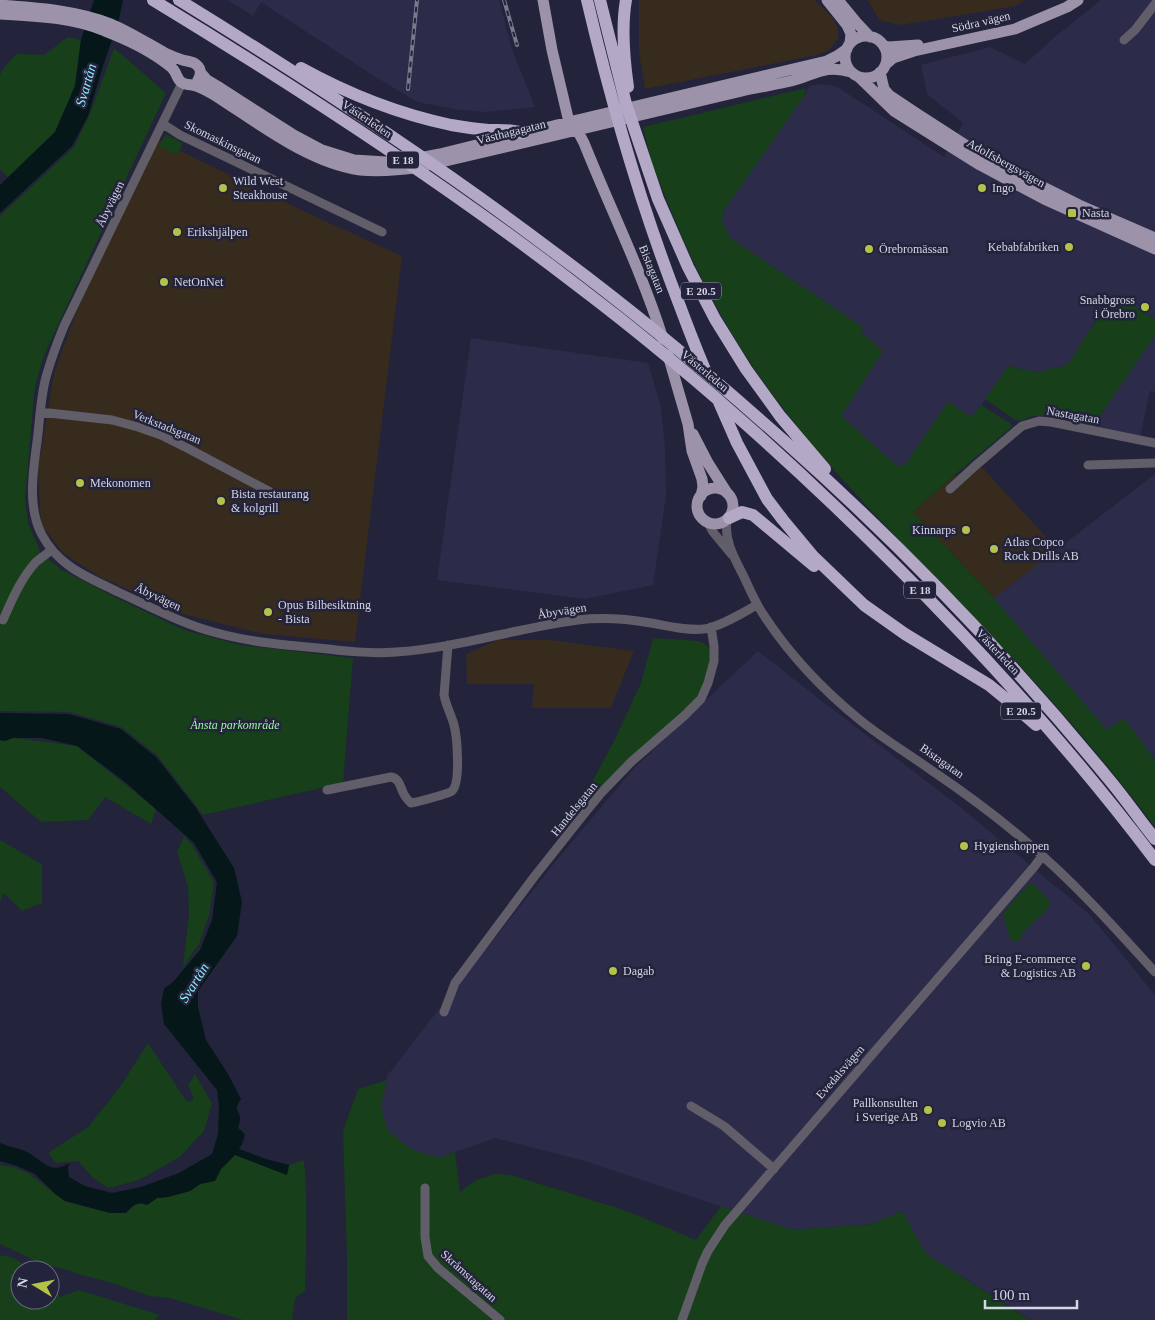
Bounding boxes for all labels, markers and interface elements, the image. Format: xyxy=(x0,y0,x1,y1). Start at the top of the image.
street label: Södra vägen xyxy=(950,8,1012,36)
water label: Svartån xyxy=(73,62,99,108)
street label: Västerleden xyxy=(339,97,395,141)
street label: Skomaskinsgatan xyxy=(182,117,264,167)
street label: Västhagagatan xyxy=(475,117,547,147)
street label: Adolfsbergsvägen xyxy=(965,136,1047,190)
road number: E 18 xyxy=(387,152,419,168)
place label: Wild West Steakhouse xyxy=(233,174,288,202)
street label: Åbyvägen xyxy=(93,179,127,229)
place label: Ingo xyxy=(992,181,1014,195)
marker: Wild West Steakhouse xyxy=(217,182,229,194)
marker: Ingo xyxy=(976,182,988,194)
place label: Nasta xyxy=(1082,206,1110,220)
marker: Nasta xyxy=(1066,207,1078,219)
place label: Erikshjälpen xyxy=(187,225,248,239)
marker: Erikshjälpen xyxy=(171,226,183,238)
place label: Kebabfabriken xyxy=(988,240,1059,254)
marker: Kebabfabriken xyxy=(1063,241,1075,253)
place label: Örebromässan xyxy=(879,242,948,256)
street label: Bistagatan xyxy=(636,243,668,295)
marker: Örebromässan xyxy=(863,243,875,255)
place label: NetOnNet xyxy=(174,275,224,289)
marker: NetOnNet xyxy=(158,276,170,288)
road number: E 20.5 xyxy=(681,282,721,300)
place label: Snabbgross i Örebro xyxy=(1080,293,1135,321)
marker: Snabbgross i Örebro xyxy=(1139,301,1151,313)
street label: Västerleden xyxy=(679,347,731,395)
street label: Nastagatan xyxy=(1046,403,1100,427)
street label: Verkstadsgatan xyxy=(131,407,203,447)
place label: Mekonomen xyxy=(90,476,151,490)
marker: Mekonomen xyxy=(74,477,86,489)
place label: Bista restaurang & kolgrill xyxy=(231,487,309,515)
marker: Bista restaurang & kolgrill xyxy=(215,495,227,507)
place label: Kinnarps xyxy=(912,523,956,537)
marker: Kinnarps xyxy=(960,524,972,536)
place label: Atlas Copco Rock Drills AB xyxy=(1004,535,1079,563)
marker: Atlas Copco Rock Drills AB xyxy=(988,543,1000,555)
street label: Åbyvägen xyxy=(133,580,183,614)
road number: E 18 xyxy=(904,582,936,598)
place label: Opus Bilbesiktning - Bista xyxy=(278,598,371,626)
street label: Åbyvägen xyxy=(537,600,587,622)
marker: Opus Bilbesiktning - Bista xyxy=(262,606,274,618)
street label: Västerleden xyxy=(973,626,1023,678)
road number: E 20.5 xyxy=(1001,702,1041,719)
park label: Ånsta parkområde xyxy=(190,718,280,732)
street label: Bistagatan xyxy=(917,741,967,781)
street label: Handelsgatan xyxy=(548,779,600,839)
place label: Hygienshoppen xyxy=(974,839,1049,853)
marker: Hygienshoppen xyxy=(958,840,970,852)
place label: Bring E-commerce & Logistics AB xyxy=(984,952,1076,980)
marker: Bring E-commerce & Logistics AB xyxy=(1080,960,1092,972)
water label: Svartån xyxy=(176,961,212,1005)
place label: Dagab xyxy=(623,964,654,978)
marker: Dagab xyxy=(607,965,619,977)
street label: Evedalsvägen xyxy=(813,1042,867,1102)
place label: Pallkonsulten i Sverige AB xyxy=(853,1096,918,1124)
marker: Pallkonsulten i Sverige AB xyxy=(922,1104,934,1116)
place label: Logvio AB xyxy=(952,1116,1006,1130)
marker: Logvio AB xyxy=(936,1117,948,1129)
street label: Skråmstagatan xyxy=(438,1247,500,1305)
north arrow xyxy=(10,1260,60,1310)
text: N xyxy=(14,1277,31,1289)
scale bar xyxy=(985,1278,1078,1310)
text: 100 m xyxy=(992,1287,1030,1303)

